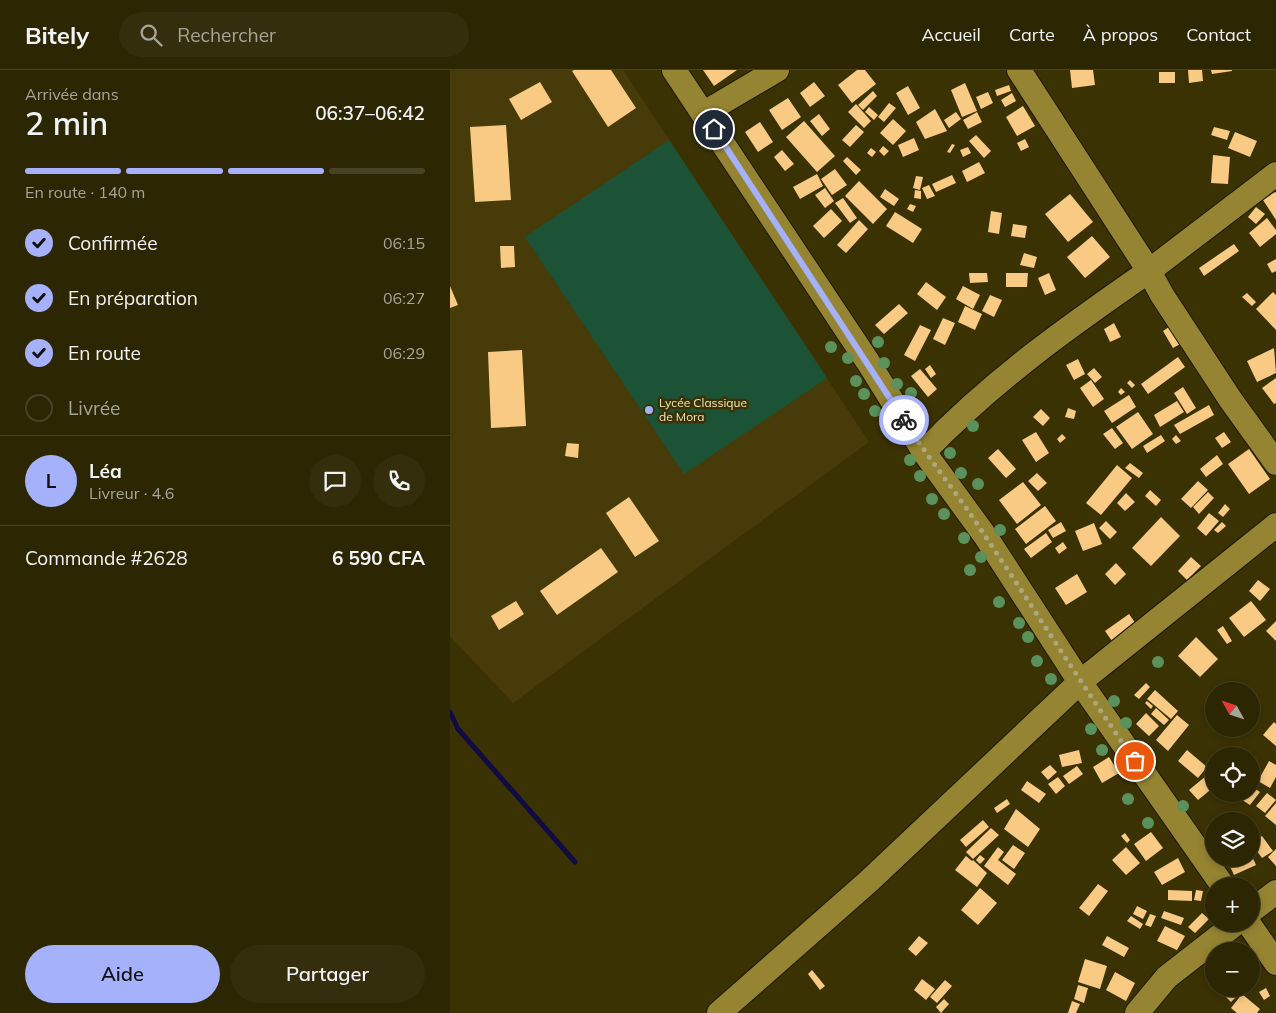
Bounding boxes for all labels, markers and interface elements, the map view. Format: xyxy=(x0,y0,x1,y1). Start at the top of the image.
search box xyxy=(119,12,469,57)
text: Bitely xyxy=(25,20,89,50)
icon: search xyxy=(137,21,165,49)
text: Rechercher xyxy=(177,23,276,47)
text: Accueil xyxy=(921,23,981,46)
text: Carte xyxy=(1009,23,1055,46)
text: À propos xyxy=(1083,23,1158,46)
text: Contact xyxy=(1186,23,1251,46)
text: Arrivée dans xyxy=(25,84,119,104)
text: 06:37–06:42 xyxy=(315,101,425,125)
text: 2 min xyxy=(25,103,108,143)
pin xyxy=(693,108,735,150)
icon: home xyxy=(700,115,728,143)
text: En route · 140 m xyxy=(25,182,145,202)
icon: check xyxy=(25,229,53,257)
text: Confirmée xyxy=(68,231,157,255)
text: 06:15 xyxy=(383,233,425,253)
icon: check xyxy=(25,284,53,312)
text: En préparation xyxy=(68,286,198,310)
text: 06:27 xyxy=(383,288,425,308)
icon: check xyxy=(25,339,53,367)
text: En route xyxy=(68,341,141,365)
text: 06:29 xyxy=(383,343,425,363)
place label: Lycée Classique de Mora xyxy=(659,395,747,424)
courier xyxy=(879,395,929,445)
text: Livrée xyxy=(68,396,120,420)
marker: Lycée Classique de Mora xyxy=(643,404,655,416)
icon: bike xyxy=(890,406,918,434)
button: chat xyxy=(309,455,361,507)
button: phone xyxy=(373,455,425,507)
text: Léa xyxy=(89,459,122,483)
text: L xyxy=(46,469,56,493)
text: Livreur · 4.6 xyxy=(89,483,174,503)
text: Commande #2628 xyxy=(25,546,188,570)
text: 6 590 CFA xyxy=(332,546,425,570)
north arrow xyxy=(1205,682,1260,738)
map controls xyxy=(1205,682,1260,997)
pin xyxy=(1114,740,1156,782)
icon: bag xyxy=(1121,747,1149,775)
button: locate xyxy=(1205,747,1260,802)
button: layers xyxy=(1205,812,1260,867)
button: + xyxy=(1205,877,1260,932)
button: − xyxy=(1205,942,1260,997)
button: Aide xyxy=(25,945,220,1003)
button: Partager xyxy=(230,945,425,1003)

